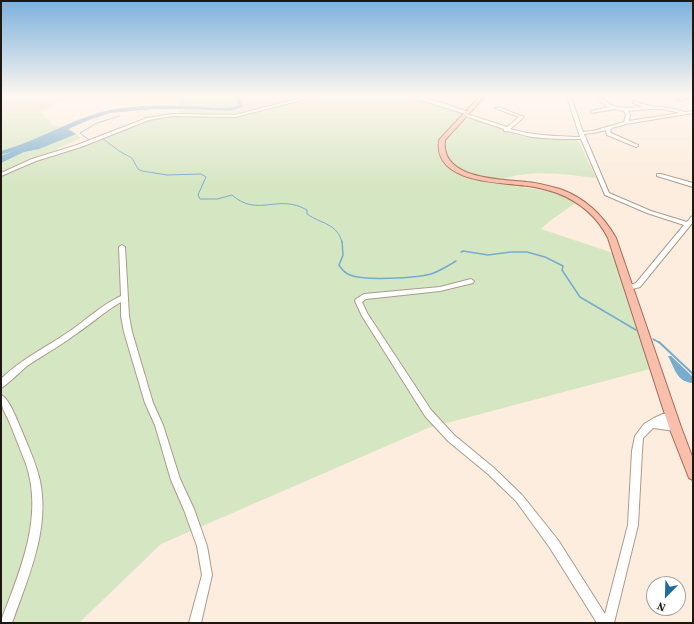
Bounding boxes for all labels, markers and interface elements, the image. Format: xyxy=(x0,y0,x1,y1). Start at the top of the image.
north arrow xyxy=(646,576,686,616)
text: N xyxy=(655,598,668,615)

